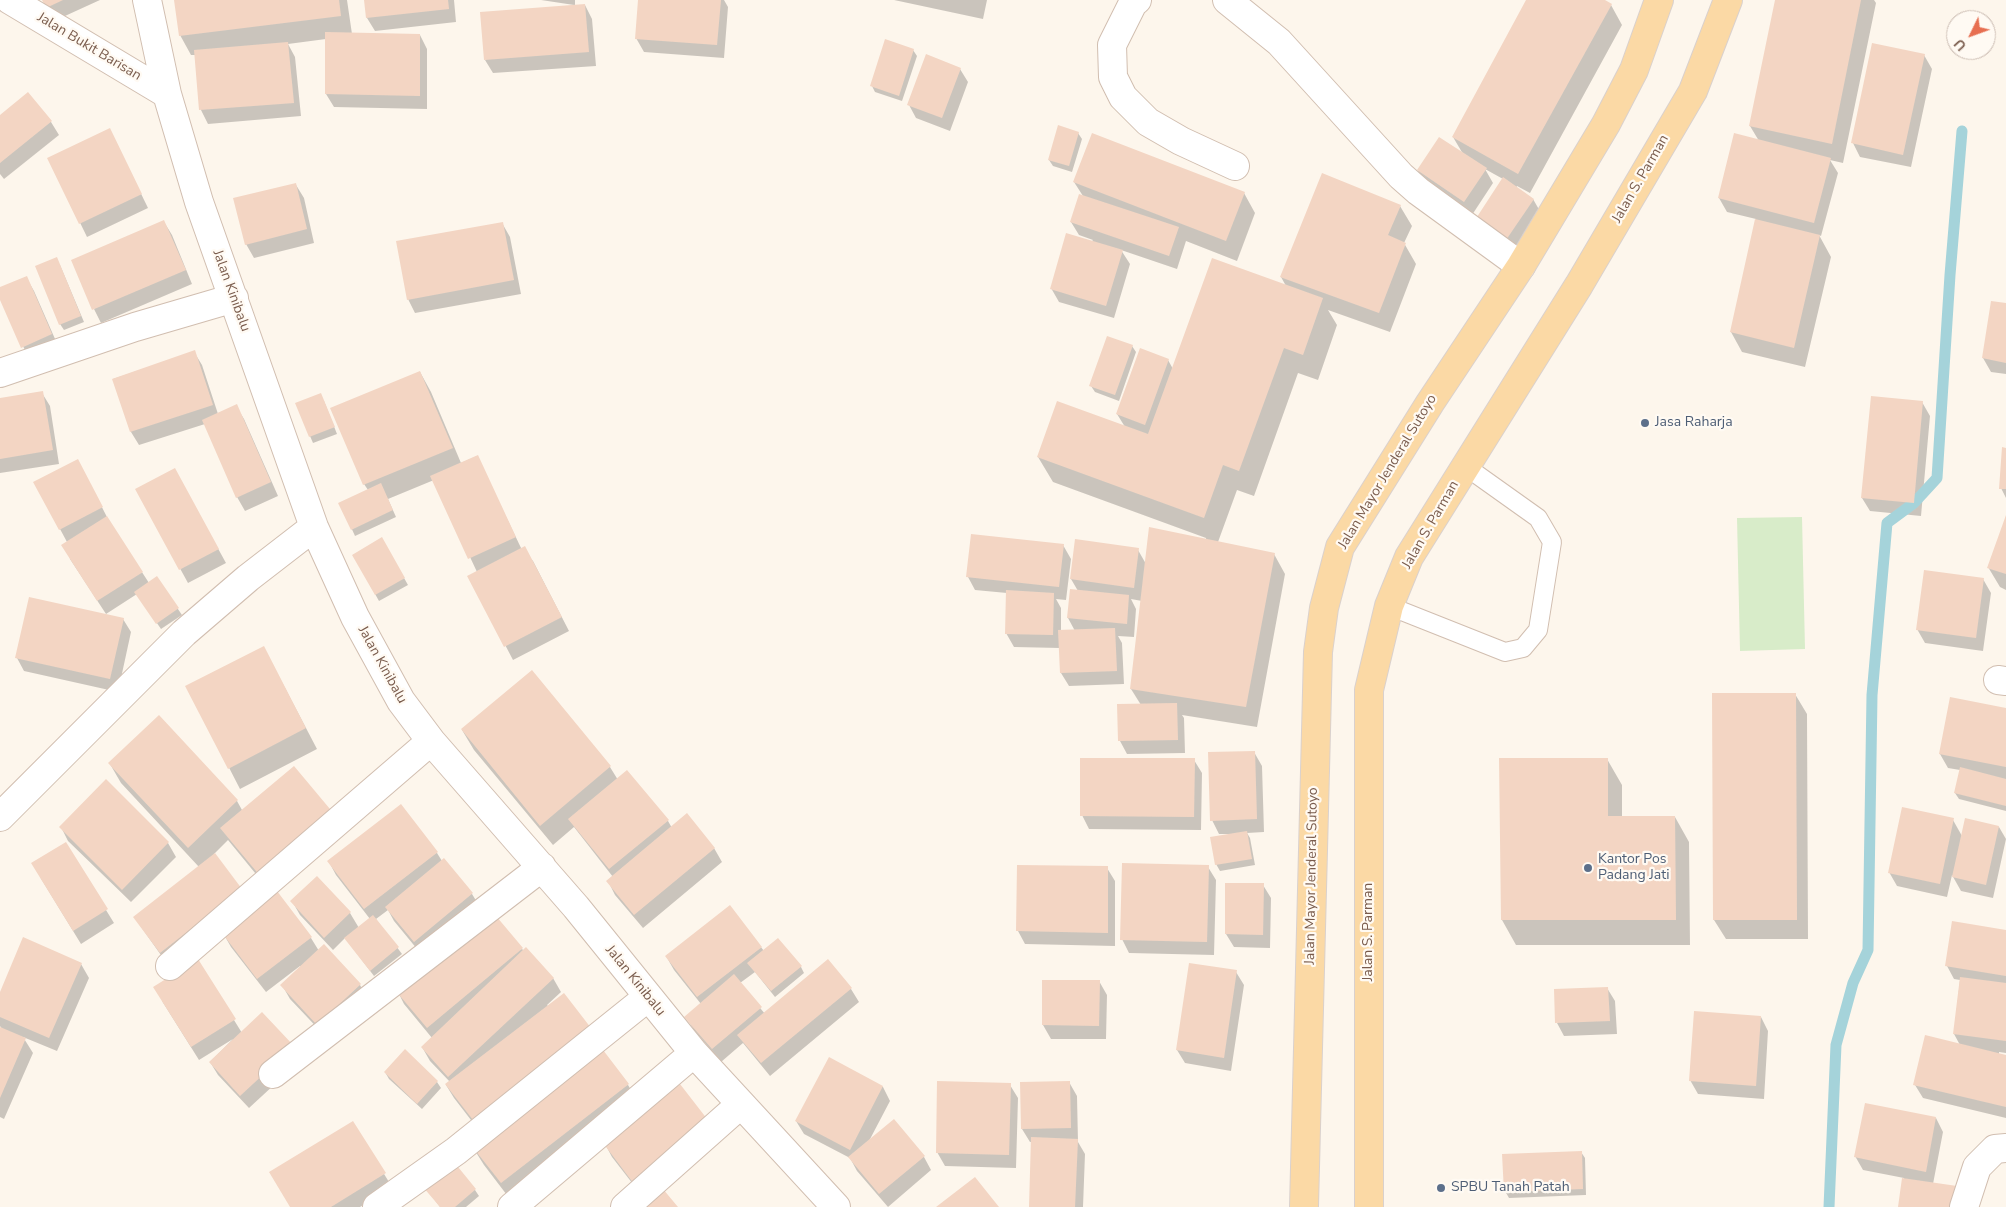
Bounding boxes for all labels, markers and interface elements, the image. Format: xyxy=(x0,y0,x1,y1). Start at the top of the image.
street label: Jalan Bukit Barisan xyxy=(34,9,144,85)
north arrow xyxy=(1946,10,1996,60)
text: U xyxy=(1950,35,1971,55)
street label: Jalan S. Parman xyxy=(1609,132,1673,226)
street label: Jalan Kinibalu xyxy=(208,248,254,334)
street label: Jalan Mayor Jenderal Sutoyo xyxy=(1335,392,1441,552)
place label: Jasa Raharja xyxy=(1655,415,1733,431)
marker: Jasa Raharja xyxy=(1639,417,1651,429)
street label: Jalan S. Parman xyxy=(1399,478,1463,572)
street label: Jalan Kinibalu xyxy=(354,623,410,707)
street label: Jalan Mayor Jenderal Sutoyo xyxy=(1302,787,1322,965)
place label: Kantor Pos Padang Jati xyxy=(1598,852,1669,884)
marker: Kantor Pos Padang Jati xyxy=(1582,862,1594,874)
street label: Jalan S. Parman xyxy=(1361,883,1377,981)
street label: Jalan Kinibalu xyxy=(601,942,669,1020)
place label: SPBU Tanah Patah xyxy=(1451,1180,1570,1196)
marker: SPBU Tanah Patah xyxy=(1435,1182,1447,1194)

